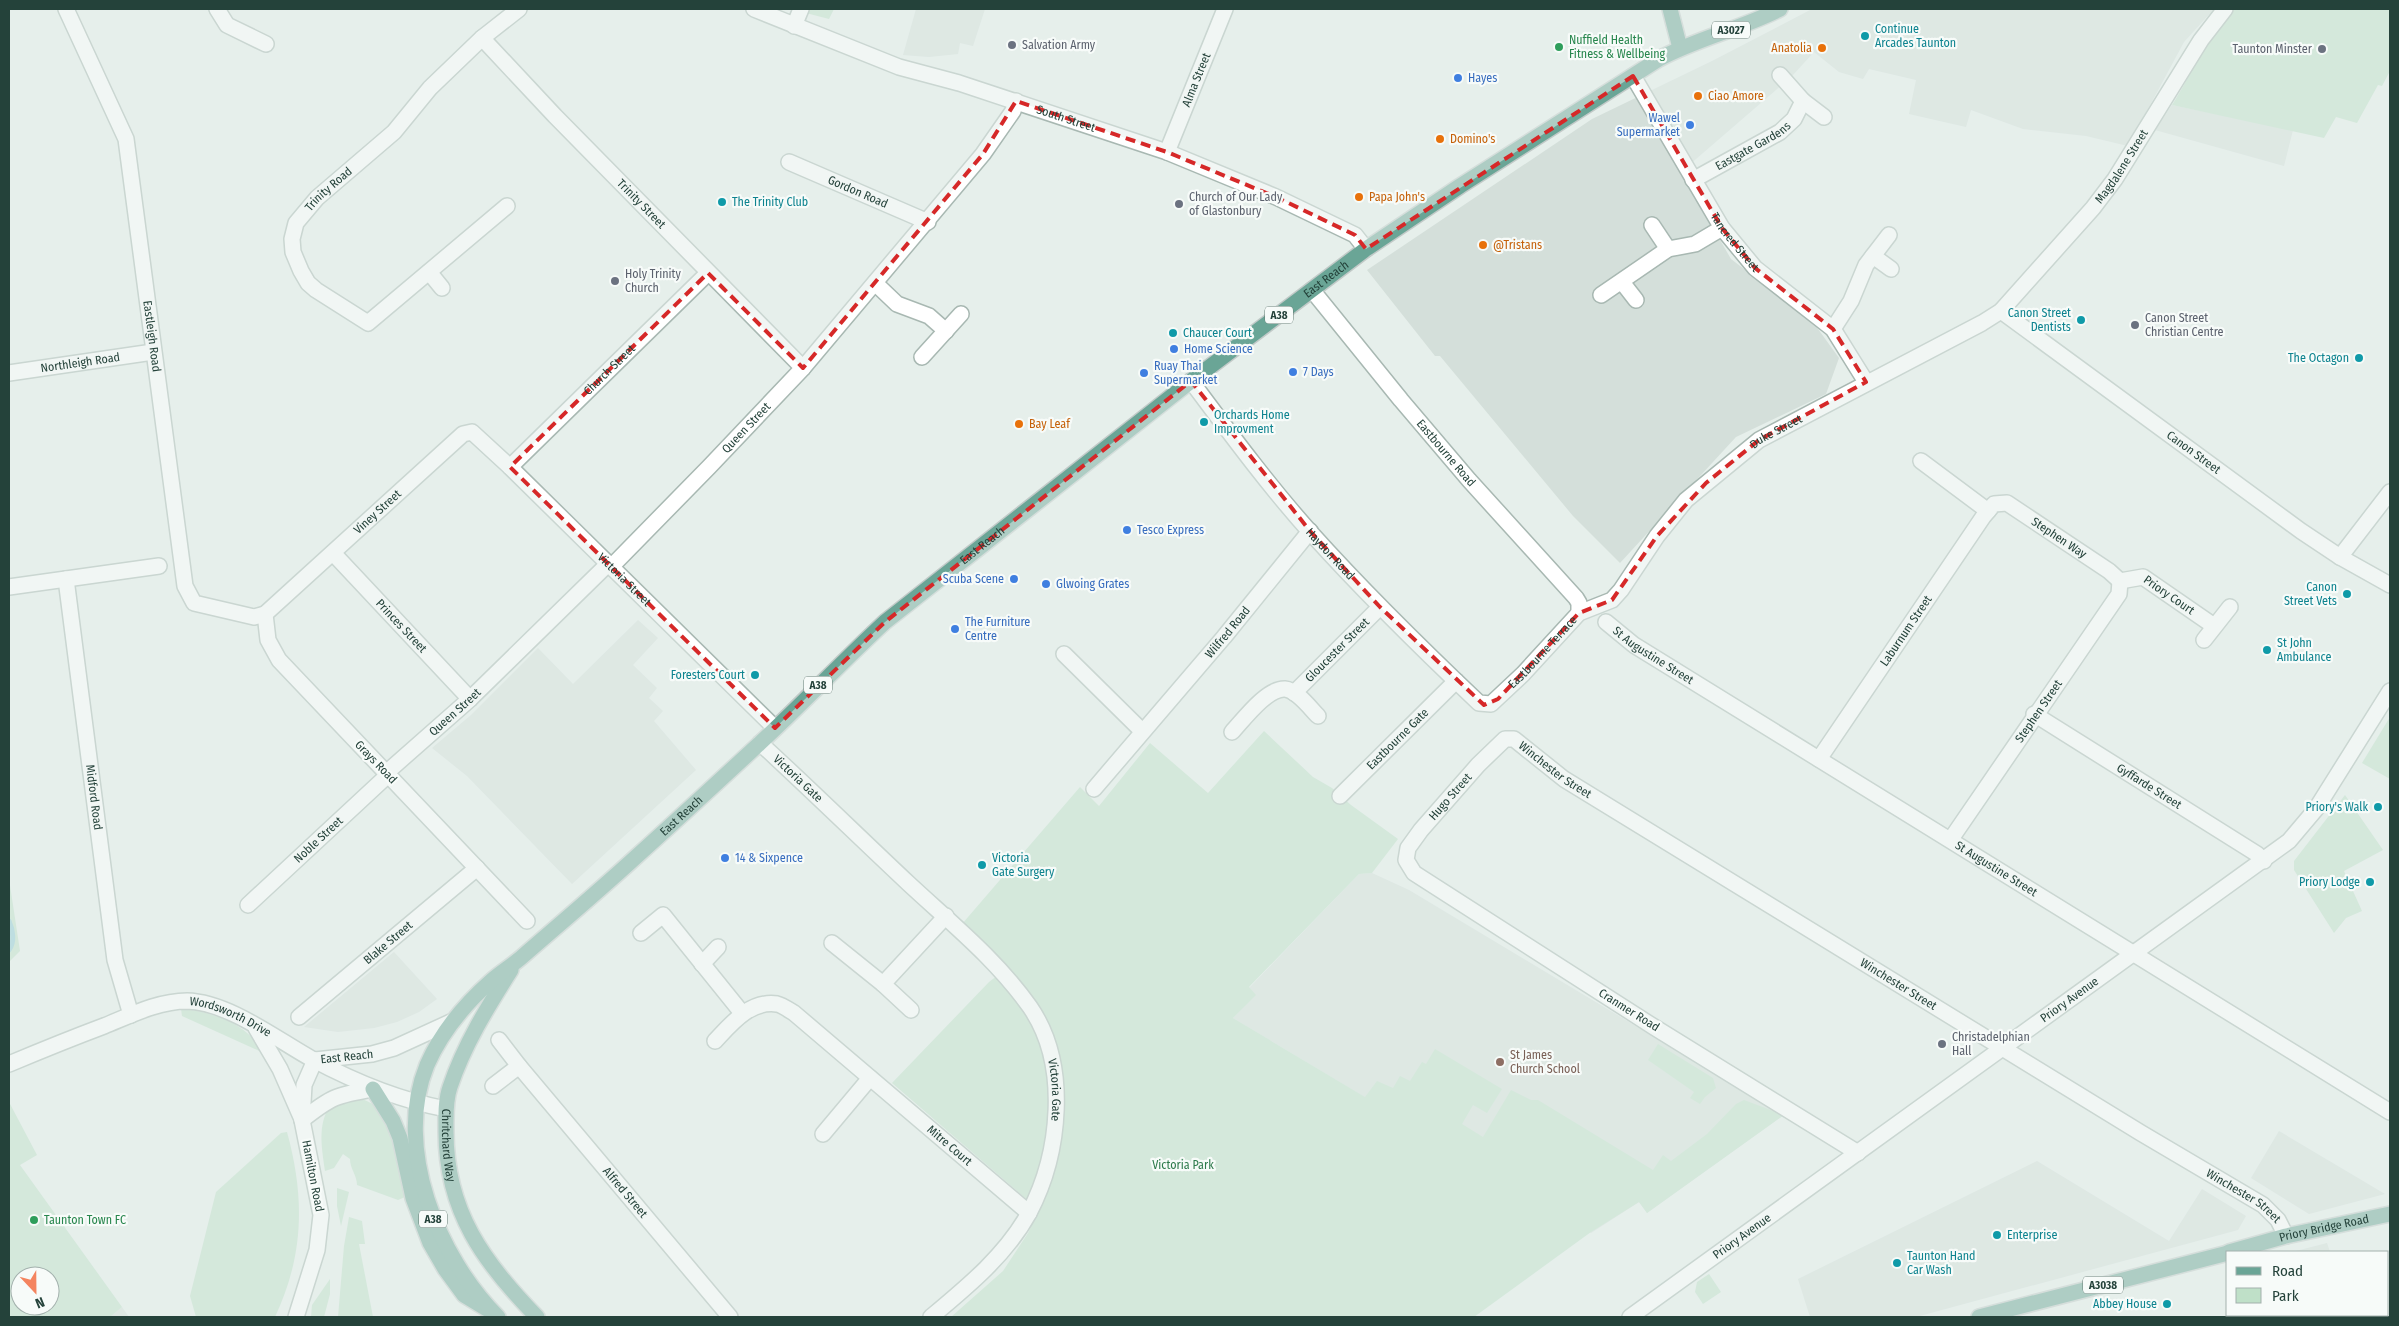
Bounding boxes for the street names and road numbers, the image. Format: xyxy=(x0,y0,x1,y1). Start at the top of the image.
road number: A3027 xyxy=(1712,22,1750,38)
street label: Alma Street xyxy=(1179,51,1214,109)
street label: South Street xyxy=(1035,102,1097,135)
street label: Eastgate Gardens xyxy=(1713,119,1793,173)
street label: Magdalene Street xyxy=(2092,127,2151,206)
street label: Trinity Road xyxy=(302,164,355,214)
street label: Gordon Road xyxy=(826,173,890,211)
street label: Trinity Street xyxy=(614,176,669,231)
street label: Tancred Street xyxy=(1708,210,1761,275)
street label: East Reach xyxy=(1301,258,1351,301)
street label: Eastleigh Road xyxy=(140,299,164,373)
road number: A38 xyxy=(1265,306,1293,324)
street label: Church Street xyxy=(581,341,638,398)
street label: Northleigh Road xyxy=(40,350,121,375)
street label: Queen Street xyxy=(719,400,773,456)
street label: Duke Street xyxy=(1747,412,1804,451)
street label: Eastbourne Road xyxy=(1414,417,1478,489)
street label: Canon Street xyxy=(2164,428,2223,477)
street label: Viney Street xyxy=(351,487,404,537)
street label: Stephen Way xyxy=(2029,514,2090,561)
street label: East Reach xyxy=(957,524,1007,567)
street label: Haydon Road xyxy=(1303,525,1357,582)
street label: Victoria Street xyxy=(595,550,654,609)
street label: Priory Court xyxy=(2141,573,2197,617)
street label: Laburnum Street xyxy=(1877,593,1935,669)
street label: Princes Street xyxy=(373,596,430,656)
street label: Wilfred Road xyxy=(1202,604,1253,661)
street label: Eastbourne Terrace xyxy=(1505,613,1580,691)
street label: Gloucester Street xyxy=(1302,615,1372,685)
street label: St Augustine Street xyxy=(1610,624,1696,687)
road number: A38 xyxy=(804,676,832,694)
street label: Stephen Street xyxy=(2012,677,2065,745)
street label: Queen Street xyxy=(426,685,484,739)
street label: Eastbourne Gate xyxy=(1364,705,1431,772)
street label: Grays Road xyxy=(352,738,400,786)
street label: Winchester Street xyxy=(1516,738,1594,801)
street label: Victoria Gate xyxy=(770,752,826,805)
street label: Gyffarde Street xyxy=(2114,761,2184,812)
street label: Midford Road xyxy=(83,764,105,831)
street label: Hugo Street xyxy=(1426,770,1475,823)
street label: East Reach xyxy=(657,793,705,839)
street label: Noble Street xyxy=(291,814,346,866)
street label: St Augustine Street xyxy=(1953,838,2040,899)
street label: Blake Street xyxy=(361,918,415,967)
street label: Winchester Street xyxy=(1858,955,1939,1013)
street label: Priory Avenue xyxy=(2038,974,2101,1025)
street label: Cranmer Road xyxy=(1596,986,1662,1034)
street label: Wordsworth Drive xyxy=(189,994,274,1040)
street label: East Reach xyxy=(320,1047,374,1066)
street label: Victoria Gate xyxy=(1045,1057,1063,1122)
street label: Chritchard Way xyxy=(439,1108,458,1184)
street label: Mitre Court xyxy=(924,1122,975,1169)
street label: Hamilton Road xyxy=(299,1139,327,1213)
street label: Alfred Street xyxy=(600,1164,651,1221)
street label: Winchester Street xyxy=(2204,1166,2284,1226)
road number: A38 xyxy=(419,1210,447,1228)
street label: Priory Avenue xyxy=(1710,1211,1774,1262)
street label: Priory Bridge Road xyxy=(2277,1212,2370,1245)
road number: A3038 xyxy=(2083,1276,2123,1294)

